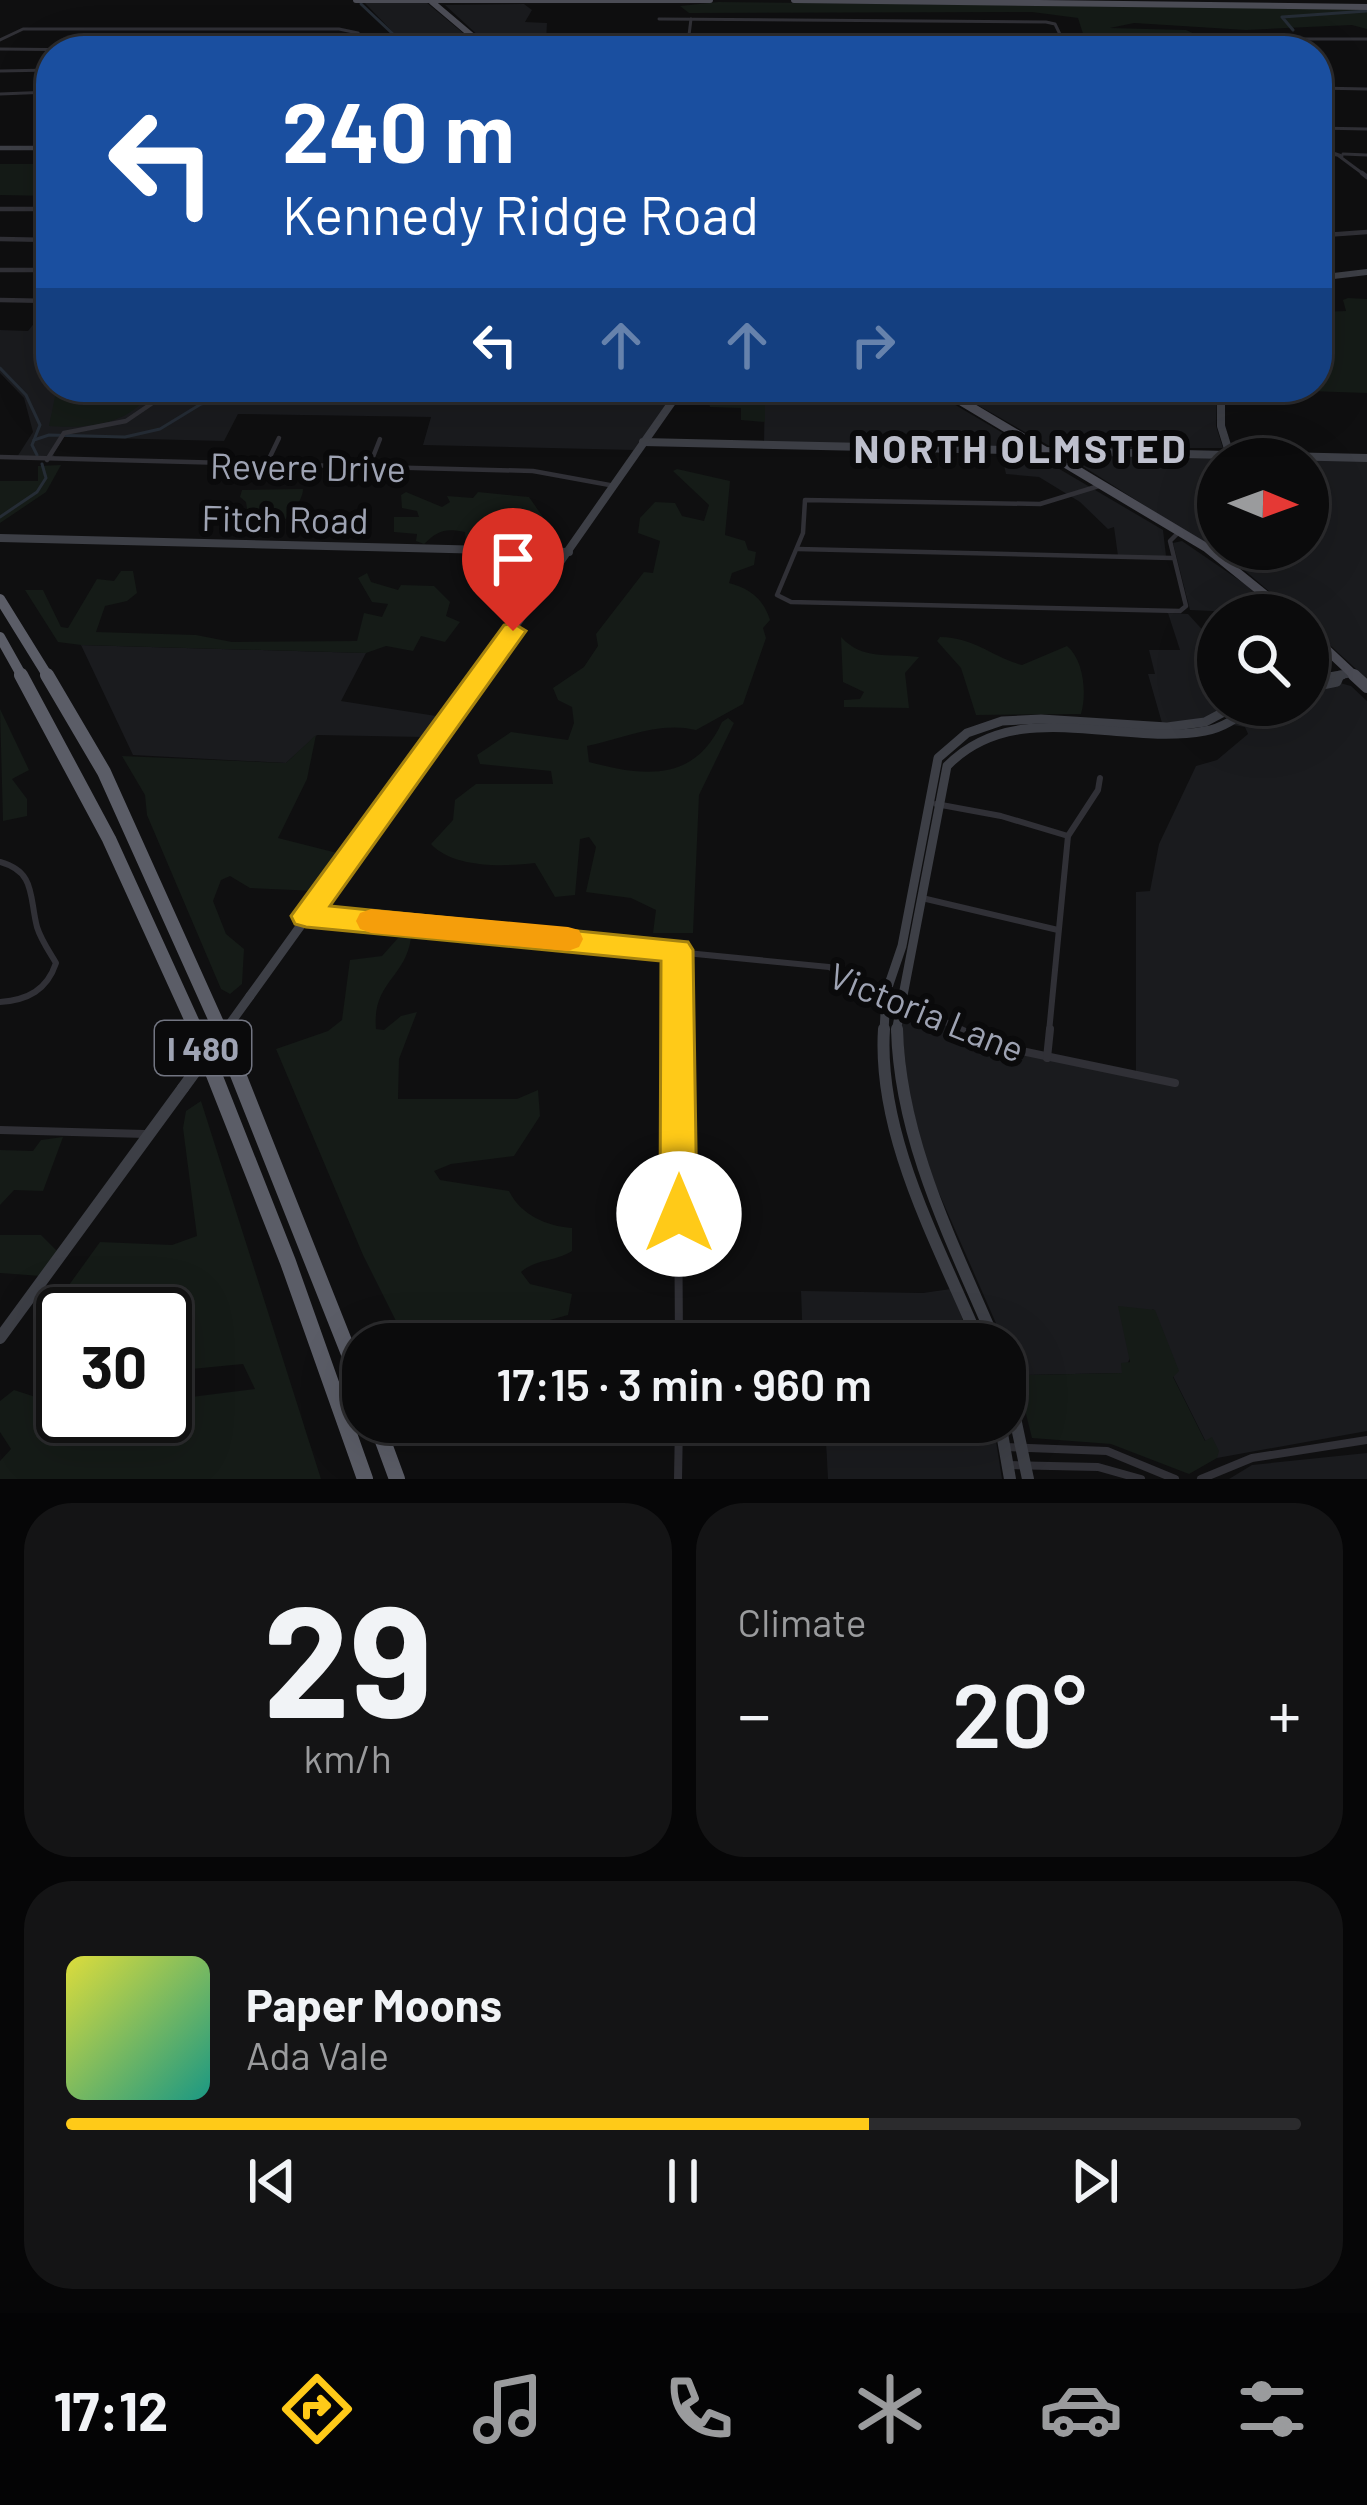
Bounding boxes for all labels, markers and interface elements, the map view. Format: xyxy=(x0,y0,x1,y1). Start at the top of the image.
text: 240 m xyxy=(282,79,515,180)
icon: left xyxy=(84,84,240,240)
text: Kennedy Ridge Road xyxy=(282,181,759,246)
icon: left xyxy=(462,312,528,378)
icon: ahead xyxy=(588,312,654,378)
icon: ahead xyxy=(714,312,780,378)
icon: right xyxy=(840,312,906,378)
district label: NORTH OLMSTED xyxy=(853,424,1189,471)
north arrow xyxy=(1197,438,1329,570)
map controls xyxy=(1197,438,1329,726)
street label: Revere Drive xyxy=(210,443,406,489)
street label: Fitch Road xyxy=(201,495,369,541)
pin xyxy=(462,508,564,631)
icon: arrive xyxy=(480,526,546,592)
button: search xyxy=(1197,594,1329,726)
street label: Victoria Lane xyxy=(823,952,1031,1070)
road number: I 480 xyxy=(155,1021,251,1075)
position arrow xyxy=(616,1151,742,1277)
speed limit sign: 30 xyxy=(36,1287,192,1443)
text: 17:15 · 3 min · 960 m xyxy=(496,1356,872,1410)
text: 29 xyxy=(263,1562,433,1749)
text: Climate xyxy=(738,1598,867,1645)
text: 20° xyxy=(952,1658,1087,1766)
text: − xyxy=(738,1673,771,1752)
text: + xyxy=(1268,1673,1301,1752)
text: km/h xyxy=(304,1734,392,1781)
text: Paper Moons xyxy=(246,1977,502,2031)
text: Ada Vale xyxy=(246,2031,389,2078)
icon: previous xyxy=(239,2148,305,2214)
icon: pause xyxy=(650,2148,716,2214)
icon: next xyxy=(1062,2148,1128,2214)
icon: directions xyxy=(275,2367,359,2451)
icon: music xyxy=(466,2367,550,2451)
icon: phone xyxy=(657,2367,741,2451)
icon: climate xyxy=(848,2367,932,2451)
icon: car xyxy=(1039,2367,1123,2451)
icon: filters xyxy=(1230,2367,1314,2451)
text: 17:12 xyxy=(53,2377,168,2442)

